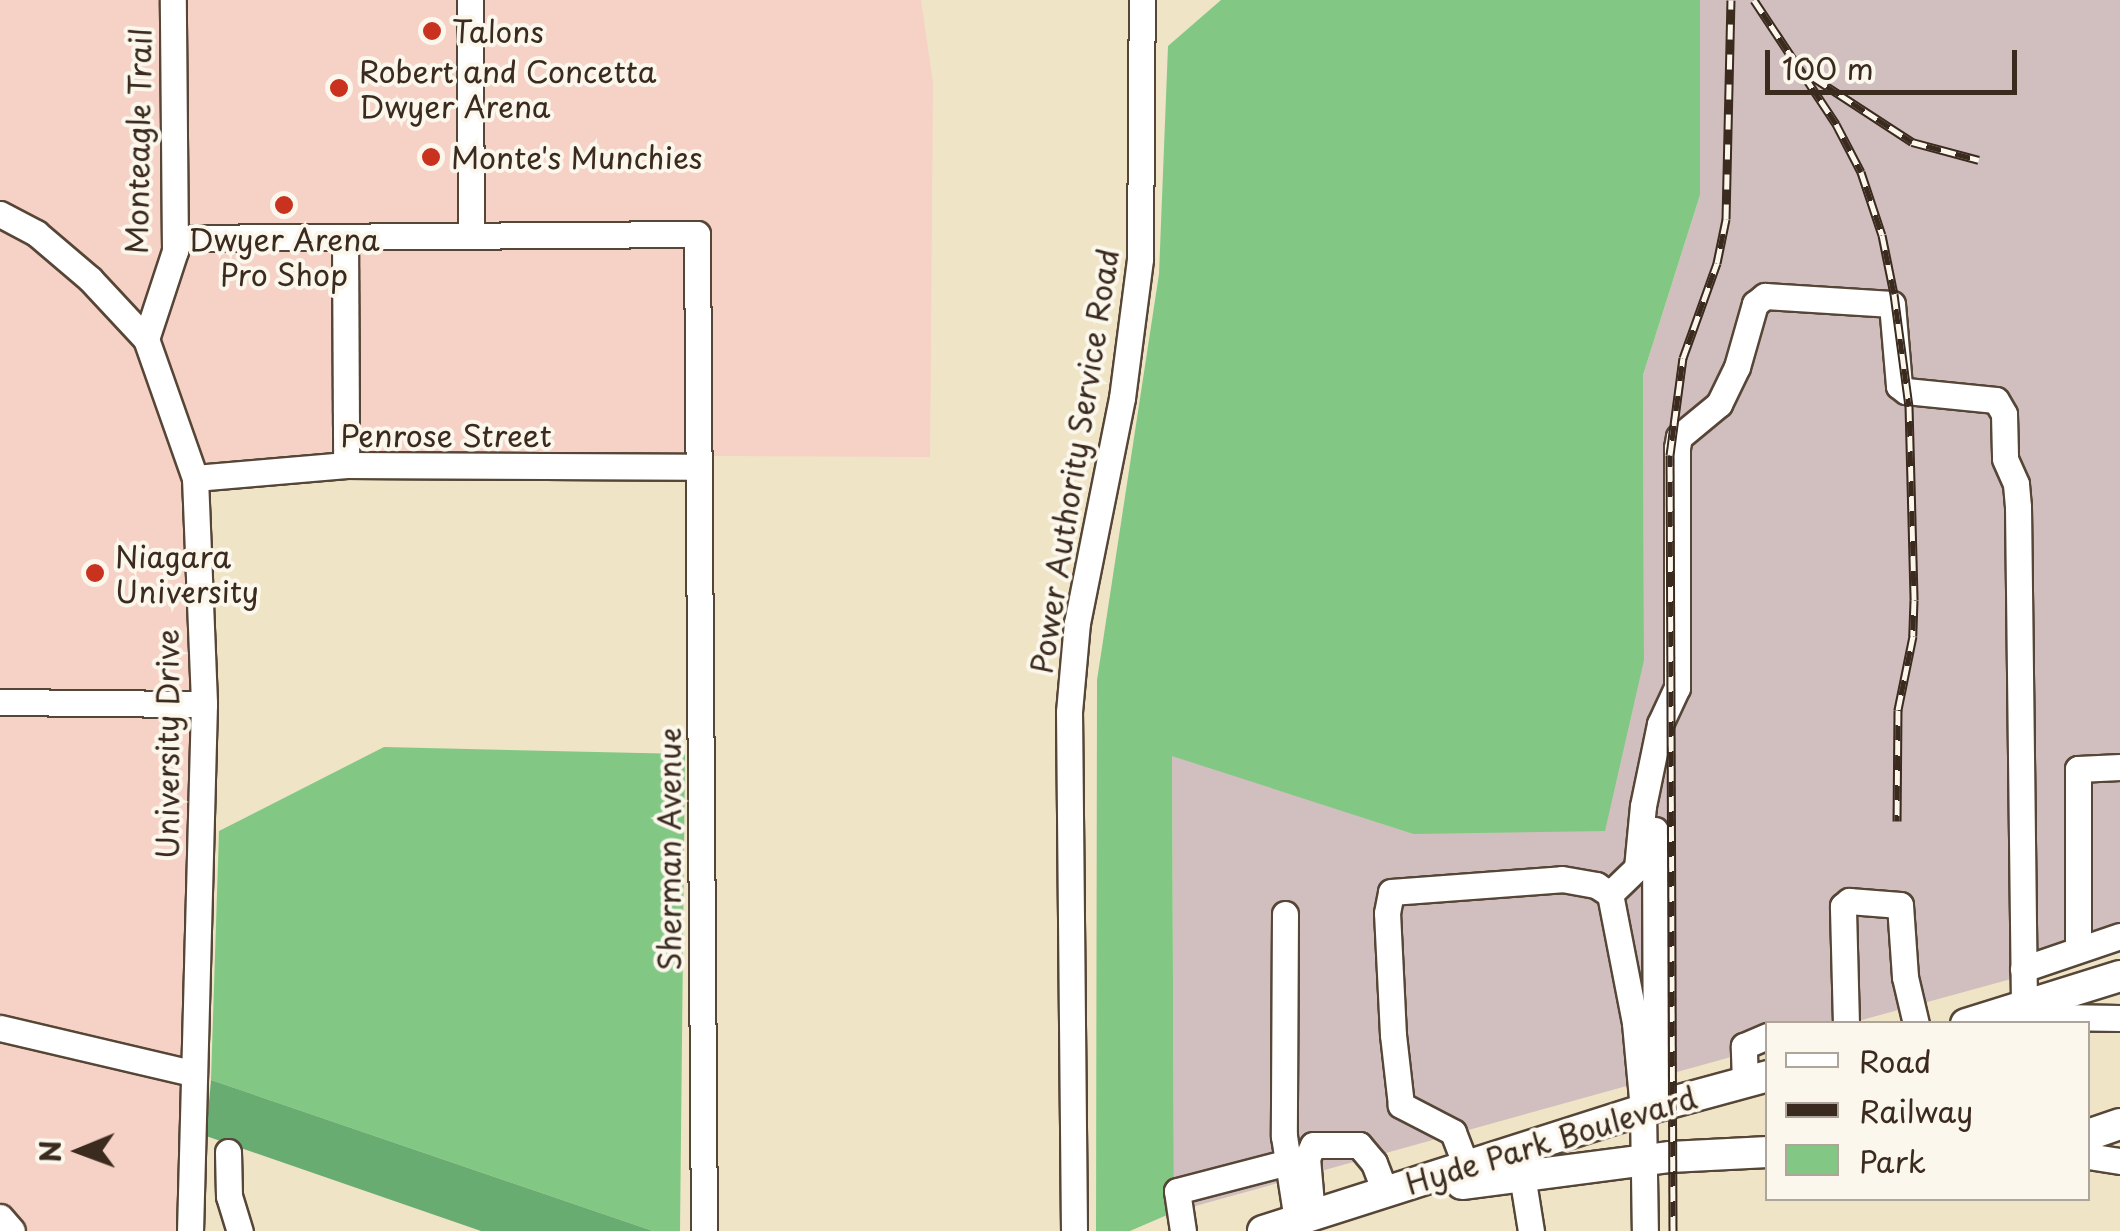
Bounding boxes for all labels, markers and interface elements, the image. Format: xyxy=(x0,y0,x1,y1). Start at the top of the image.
place label: Talons xyxy=(452,13,544,49)
marker: Talons xyxy=(421,20,443,42)
street label: Monteagle Trail xyxy=(118,26,158,256)
scale bar xyxy=(1770,30,2022,92)
text: 100 m xyxy=(1782,45,1874,90)
place label: Robert and Concetta Dwyer Arena xyxy=(359,53,660,124)
marker: Robert and Concetta Dwyer Arena xyxy=(328,77,350,99)
place label: Monte's Munchies xyxy=(451,139,703,175)
marker: Monte's Munchies xyxy=(420,146,442,168)
marker: Dwyer Arena Pro Shop xyxy=(273,194,295,216)
place label: Dwyer Arena Pro Shop xyxy=(188,221,380,292)
street label: Power Authority Service Road xyxy=(1023,246,1125,676)
street label: Penrose Street xyxy=(340,417,552,453)
place label: Niagara University xyxy=(115,538,259,608)
marker: Niagara University xyxy=(84,562,106,584)
street label: University Drive xyxy=(149,629,185,859)
street label: Sherman Avenue xyxy=(651,728,687,970)
legend xyxy=(1765,1021,2090,1201)
text: Road xyxy=(1859,1038,1932,1083)
street label: Hyde Park Boulevard xyxy=(1401,1078,1701,1202)
text: Railway xyxy=(1859,1088,1973,1133)
north arrow xyxy=(30,1101,130,1201)
text: Park xyxy=(1859,1138,1926,1183)
text: N xyxy=(28,1140,71,1163)

